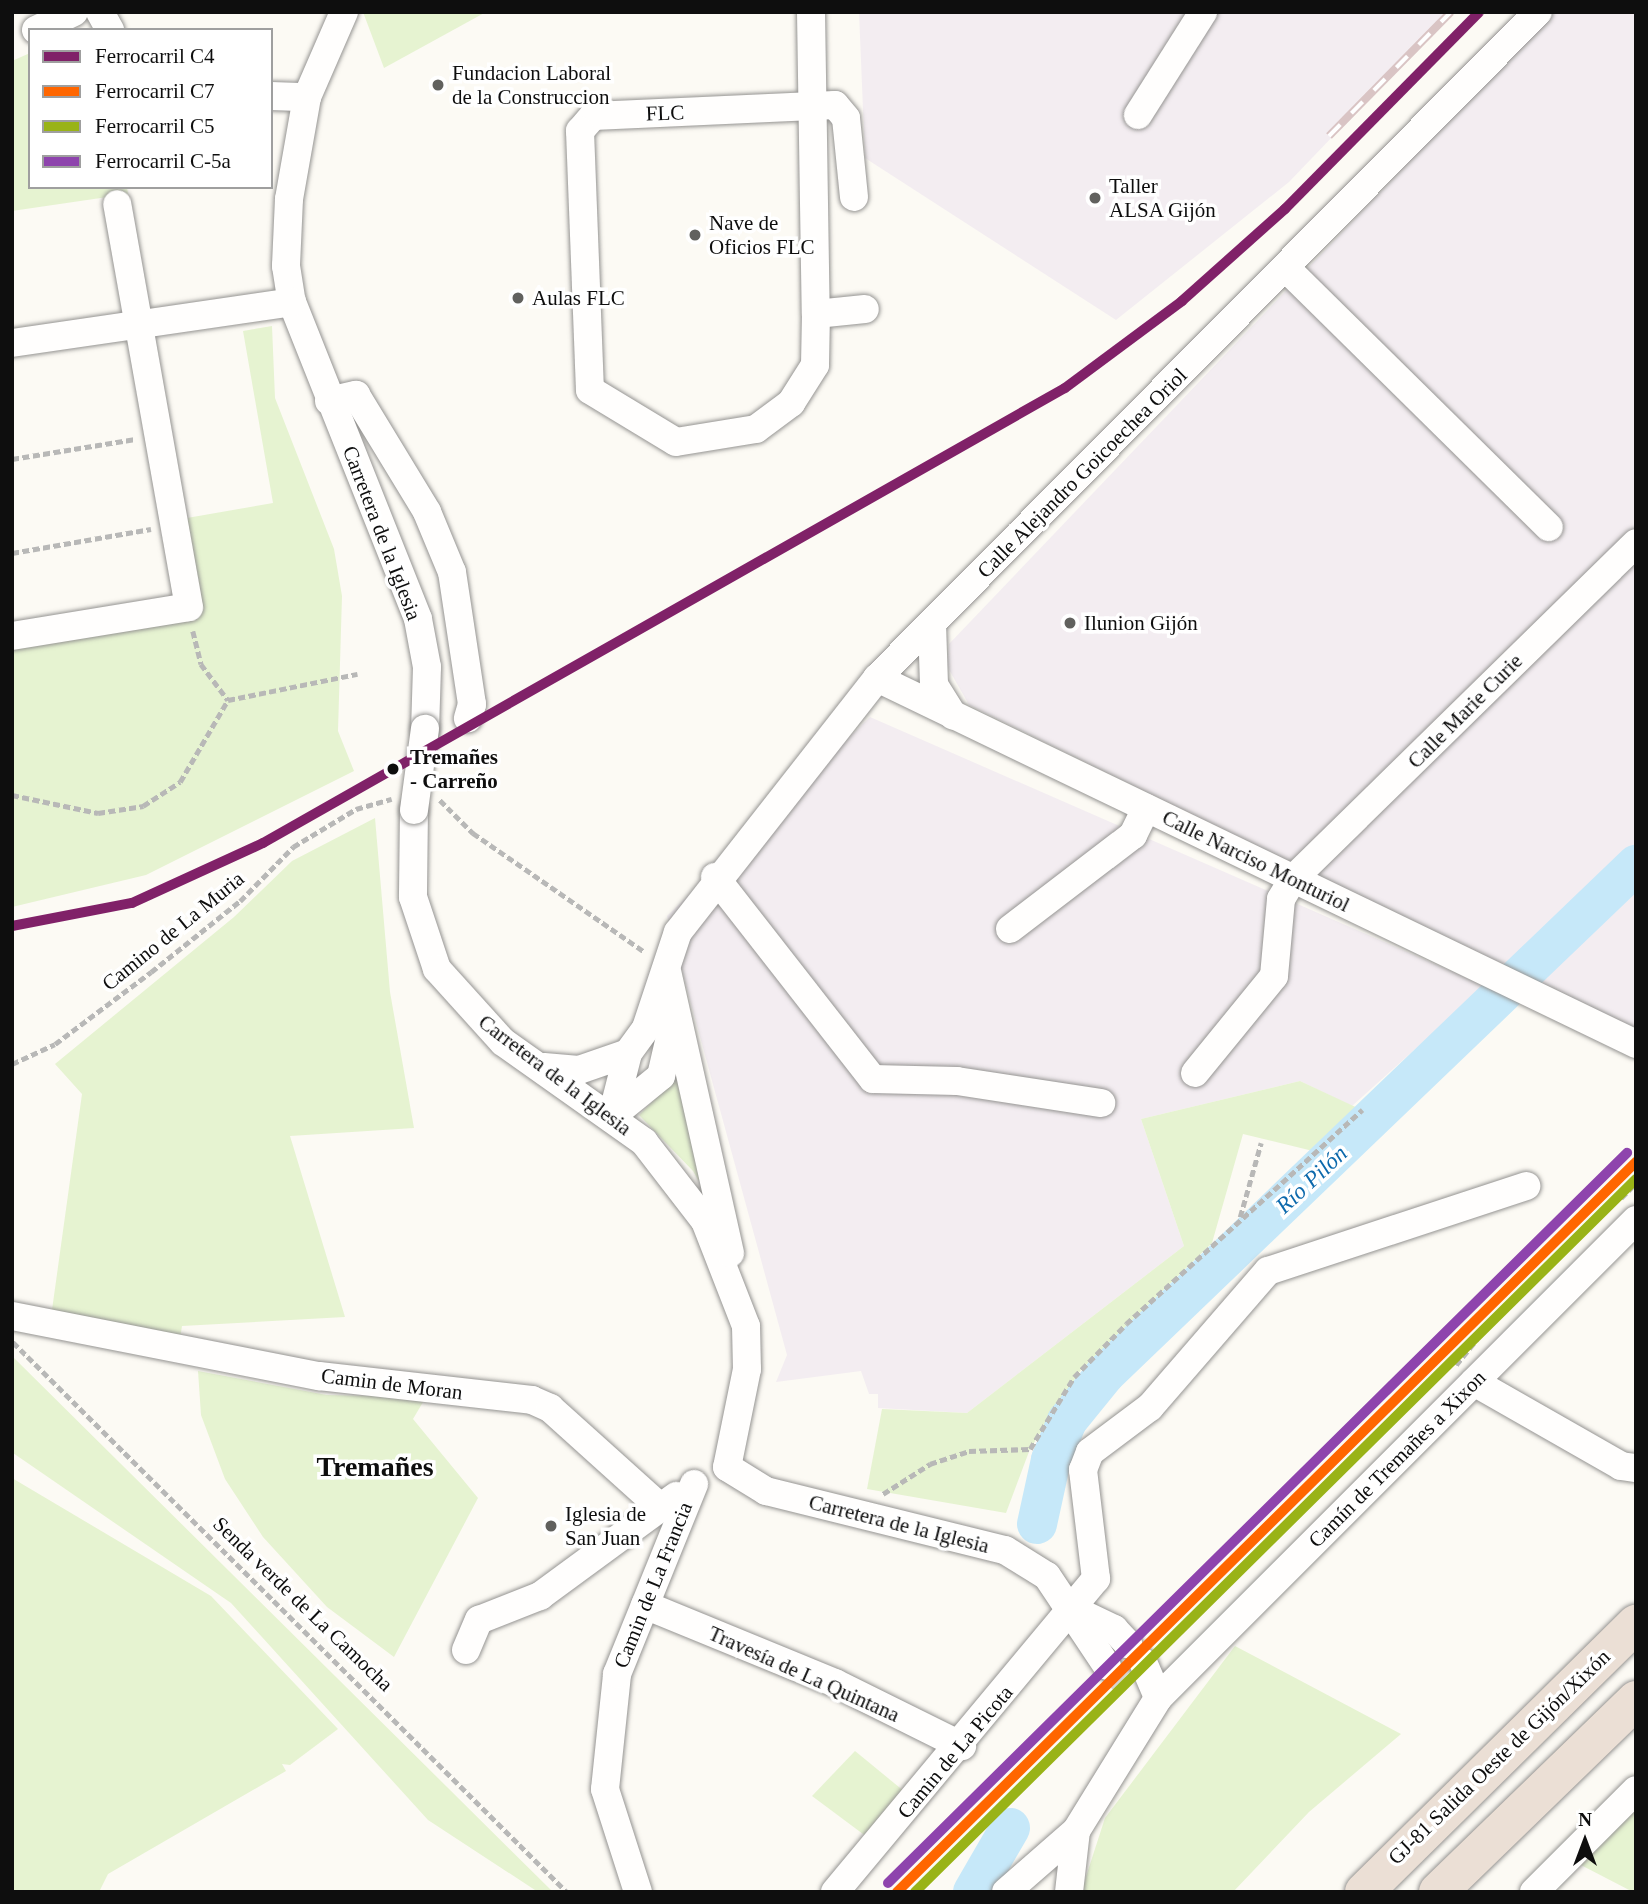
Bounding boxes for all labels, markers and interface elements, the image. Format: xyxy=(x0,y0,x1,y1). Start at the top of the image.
legend xyxy=(28,28,273,189)
text: Ferrocarril C4 xyxy=(95,44,215,68)
place label: Fundacion Laboral de la Construccion xyxy=(452,60,611,110)
marker: Fundacion Laboral de la Construccion xyxy=(430,77,446,93)
text: Ferrocarril C7 xyxy=(95,79,215,103)
street label: FLC xyxy=(645,100,685,126)
text: Ferrocarril C5 xyxy=(95,114,215,138)
text: Ferrocarril C-5a xyxy=(95,149,231,173)
place label: Taller ALSA Gijón xyxy=(1109,173,1217,223)
marker: Taller ALSA Gijón xyxy=(1087,190,1103,206)
place label: Nave de Oficios FLC xyxy=(709,210,815,260)
marker: Nave de Oficios FLC xyxy=(687,227,703,243)
place label: Aulas FLC xyxy=(532,285,625,311)
marker: Aulas FLC xyxy=(510,290,526,306)
street label: Calle Alejandro Goicoechea Oriol xyxy=(971,362,1193,584)
street label: Carretera de la Iglesia xyxy=(337,442,427,624)
place label: Ilunion Gijón xyxy=(1084,610,1198,636)
marker: Ilunion Gijón xyxy=(1062,615,1078,631)
street label: Calle Marie Curie xyxy=(1402,648,1528,774)
place label: Tremañes - Carreño xyxy=(410,744,498,794)
marker: Tremañes - Carreño xyxy=(382,758,404,780)
street label: Calle Narciso Monturiol xyxy=(1158,805,1354,917)
street label: Camino de La Muria xyxy=(97,866,249,996)
street label: Carretera de la Iglesia xyxy=(474,1009,636,1141)
water label: Río Pilón xyxy=(1271,1140,1353,1220)
street label: Camin de Moran xyxy=(320,1363,464,1405)
street label: Camín de Tremañes a Xixon xyxy=(1303,1365,1491,1553)
district label: Tremañes xyxy=(316,1450,434,1484)
street label: Carretera de la Iglesia xyxy=(806,1489,992,1559)
street label: Camin de La Francia xyxy=(608,1498,698,1672)
place label: Iglesia de San Juan xyxy=(565,1501,646,1551)
street label: Senda verde de La Camocha xyxy=(208,1511,398,1697)
marker: Iglesia de San Juan xyxy=(543,1518,559,1534)
street label: Travesía de La Quintana xyxy=(705,1621,903,1727)
street label: GJ-81 Salida Oeste de Gijón/Xixón xyxy=(1383,1644,1615,1870)
street label: Camin de La Picota xyxy=(892,1680,1018,1824)
north arrow xyxy=(1550,1806,1620,1876)
text: N xyxy=(1578,1809,1592,1830)

